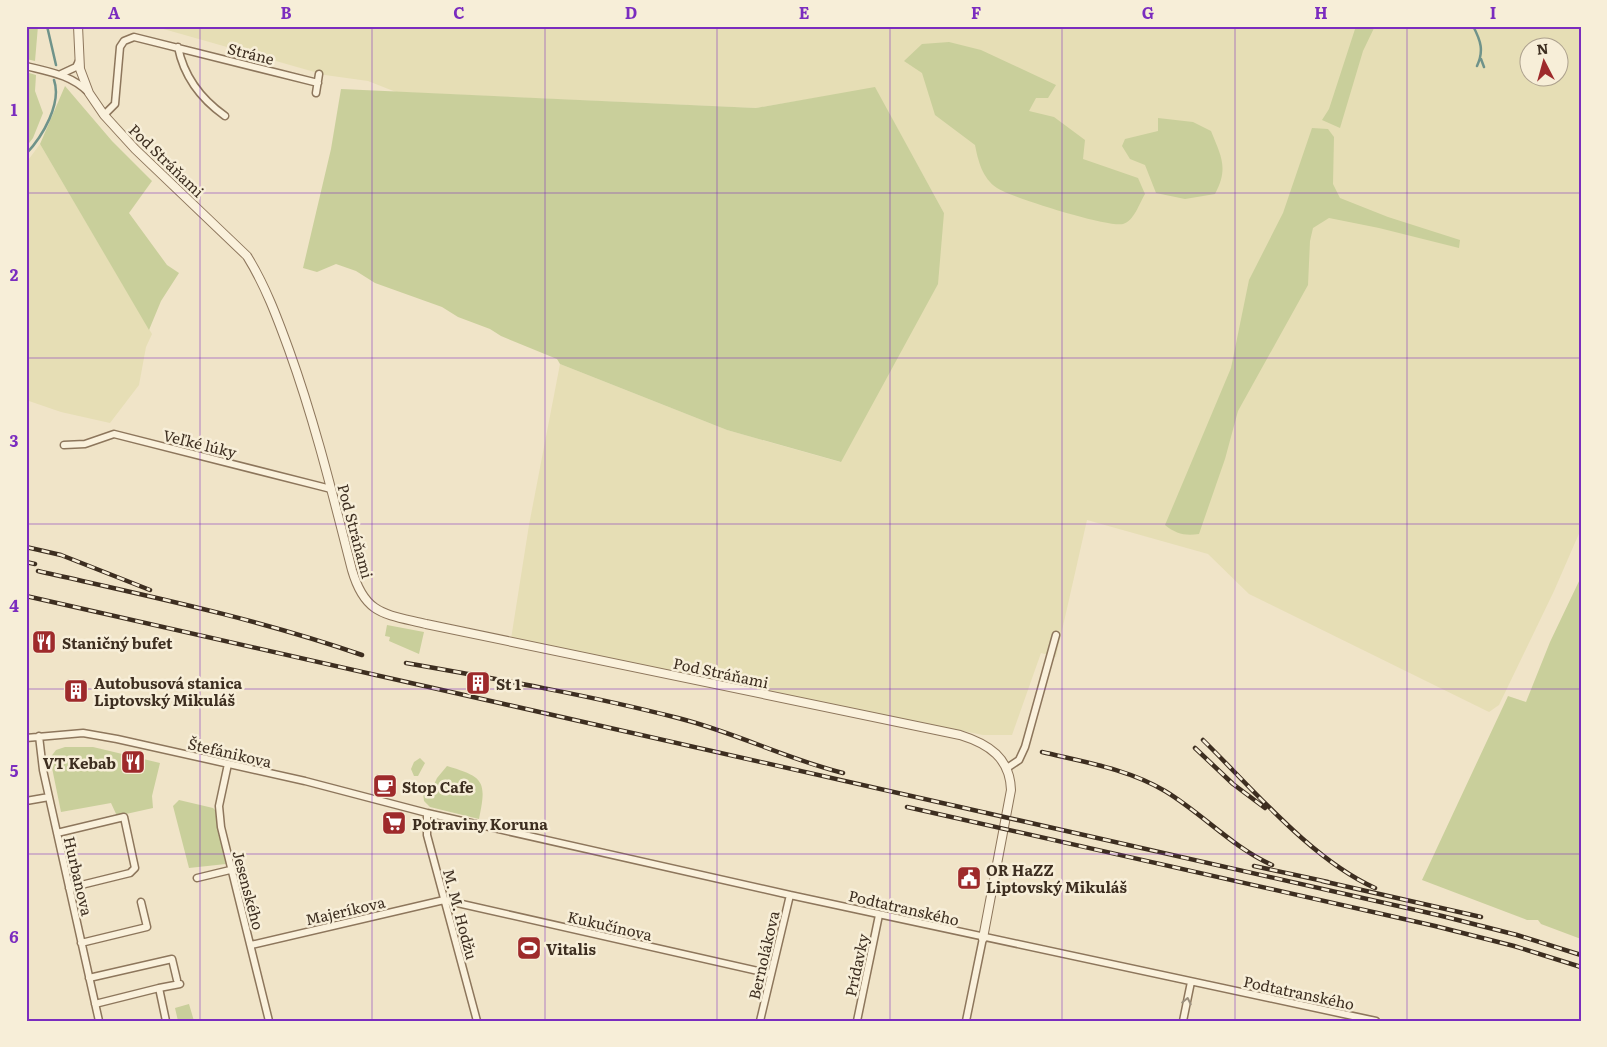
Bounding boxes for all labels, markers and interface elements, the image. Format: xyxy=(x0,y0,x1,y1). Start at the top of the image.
text: A xyxy=(108,0,120,24)
text: B xyxy=(280,0,292,24)
text: C xyxy=(453,0,465,24)
text: D xyxy=(625,0,637,24)
text: E xyxy=(799,0,810,24)
text: F xyxy=(971,0,981,24)
text: G xyxy=(1142,0,1154,24)
text: H xyxy=(1314,0,1328,24)
text: I xyxy=(1490,0,1496,24)
street label: Stráne xyxy=(225,36,277,70)
text: N xyxy=(1536,37,1550,59)
north arrow xyxy=(1520,38,1570,88)
text: 1 xyxy=(11,97,18,121)
street label: Pod Stráňami xyxy=(124,118,210,202)
text: 2 xyxy=(10,262,19,286)
street label: Veľké lúky xyxy=(161,423,240,463)
text: 3 xyxy=(10,428,19,452)
street label: Pod Stráňami xyxy=(332,481,380,581)
text: 4 xyxy=(9,593,19,617)
restaurant icon: Staničný bufet xyxy=(31,629,57,655)
place label: Staničný bufet xyxy=(62,631,173,654)
street label: Pod Stráňami xyxy=(671,651,771,693)
building icon: St 1 xyxy=(465,670,491,696)
place label: Autobusová stanica Liptovský Mikuláš xyxy=(94,671,243,711)
place label: St 1 xyxy=(496,672,521,695)
building icon: Autobusová stanica Liptovský Mikuláš xyxy=(63,678,89,704)
street label: Štefánikova xyxy=(186,731,275,773)
restaurant icon: VT Kebab xyxy=(120,749,146,775)
place label: VT Kebab xyxy=(43,751,116,774)
text: 5 xyxy=(10,758,19,782)
cafe icon: Stop Cafe xyxy=(372,773,398,799)
place label: Stop Cafe xyxy=(402,775,474,798)
supermarket icon: Potraviny Koruna xyxy=(381,810,407,836)
place label: Potraviny Koruna xyxy=(412,812,548,835)
street label: Hurbanova xyxy=(59,834,99,919)
street label: Jesenského xyxy=(227,848,271,933)
place label: OR HaZZ Liptovský Mikuláš xyxy=(986,858,1127,898)
public building icon: OR HaZZ Liptovský Mikuláš xyxy=(956,865,982,891)
street label: M. M. Hodžu xyxy=(438,866,484,962)
street label: Podtatranského xyxy=(846,883,962,931)
street label: Majeríkova xyxy=(303,889,388,930)
street label: Kukučínova xyxy=(565,904,656,946)
street label: Bernolákova xyxy=(742,907,785,1002)
text: 6 xyxy=(9,924,19,948)
street label: Prídavky xyxy=(838,931,874,999)
sports icon: Vitalis xyxy=(516,935,542,961)
place label: Vitalis xyxy=(546,937,596,960)
street label: Podtatranského xyxy=(1241,969,1357,1015)
one-way arrow xyxy=(1181,997,1192,1006)

